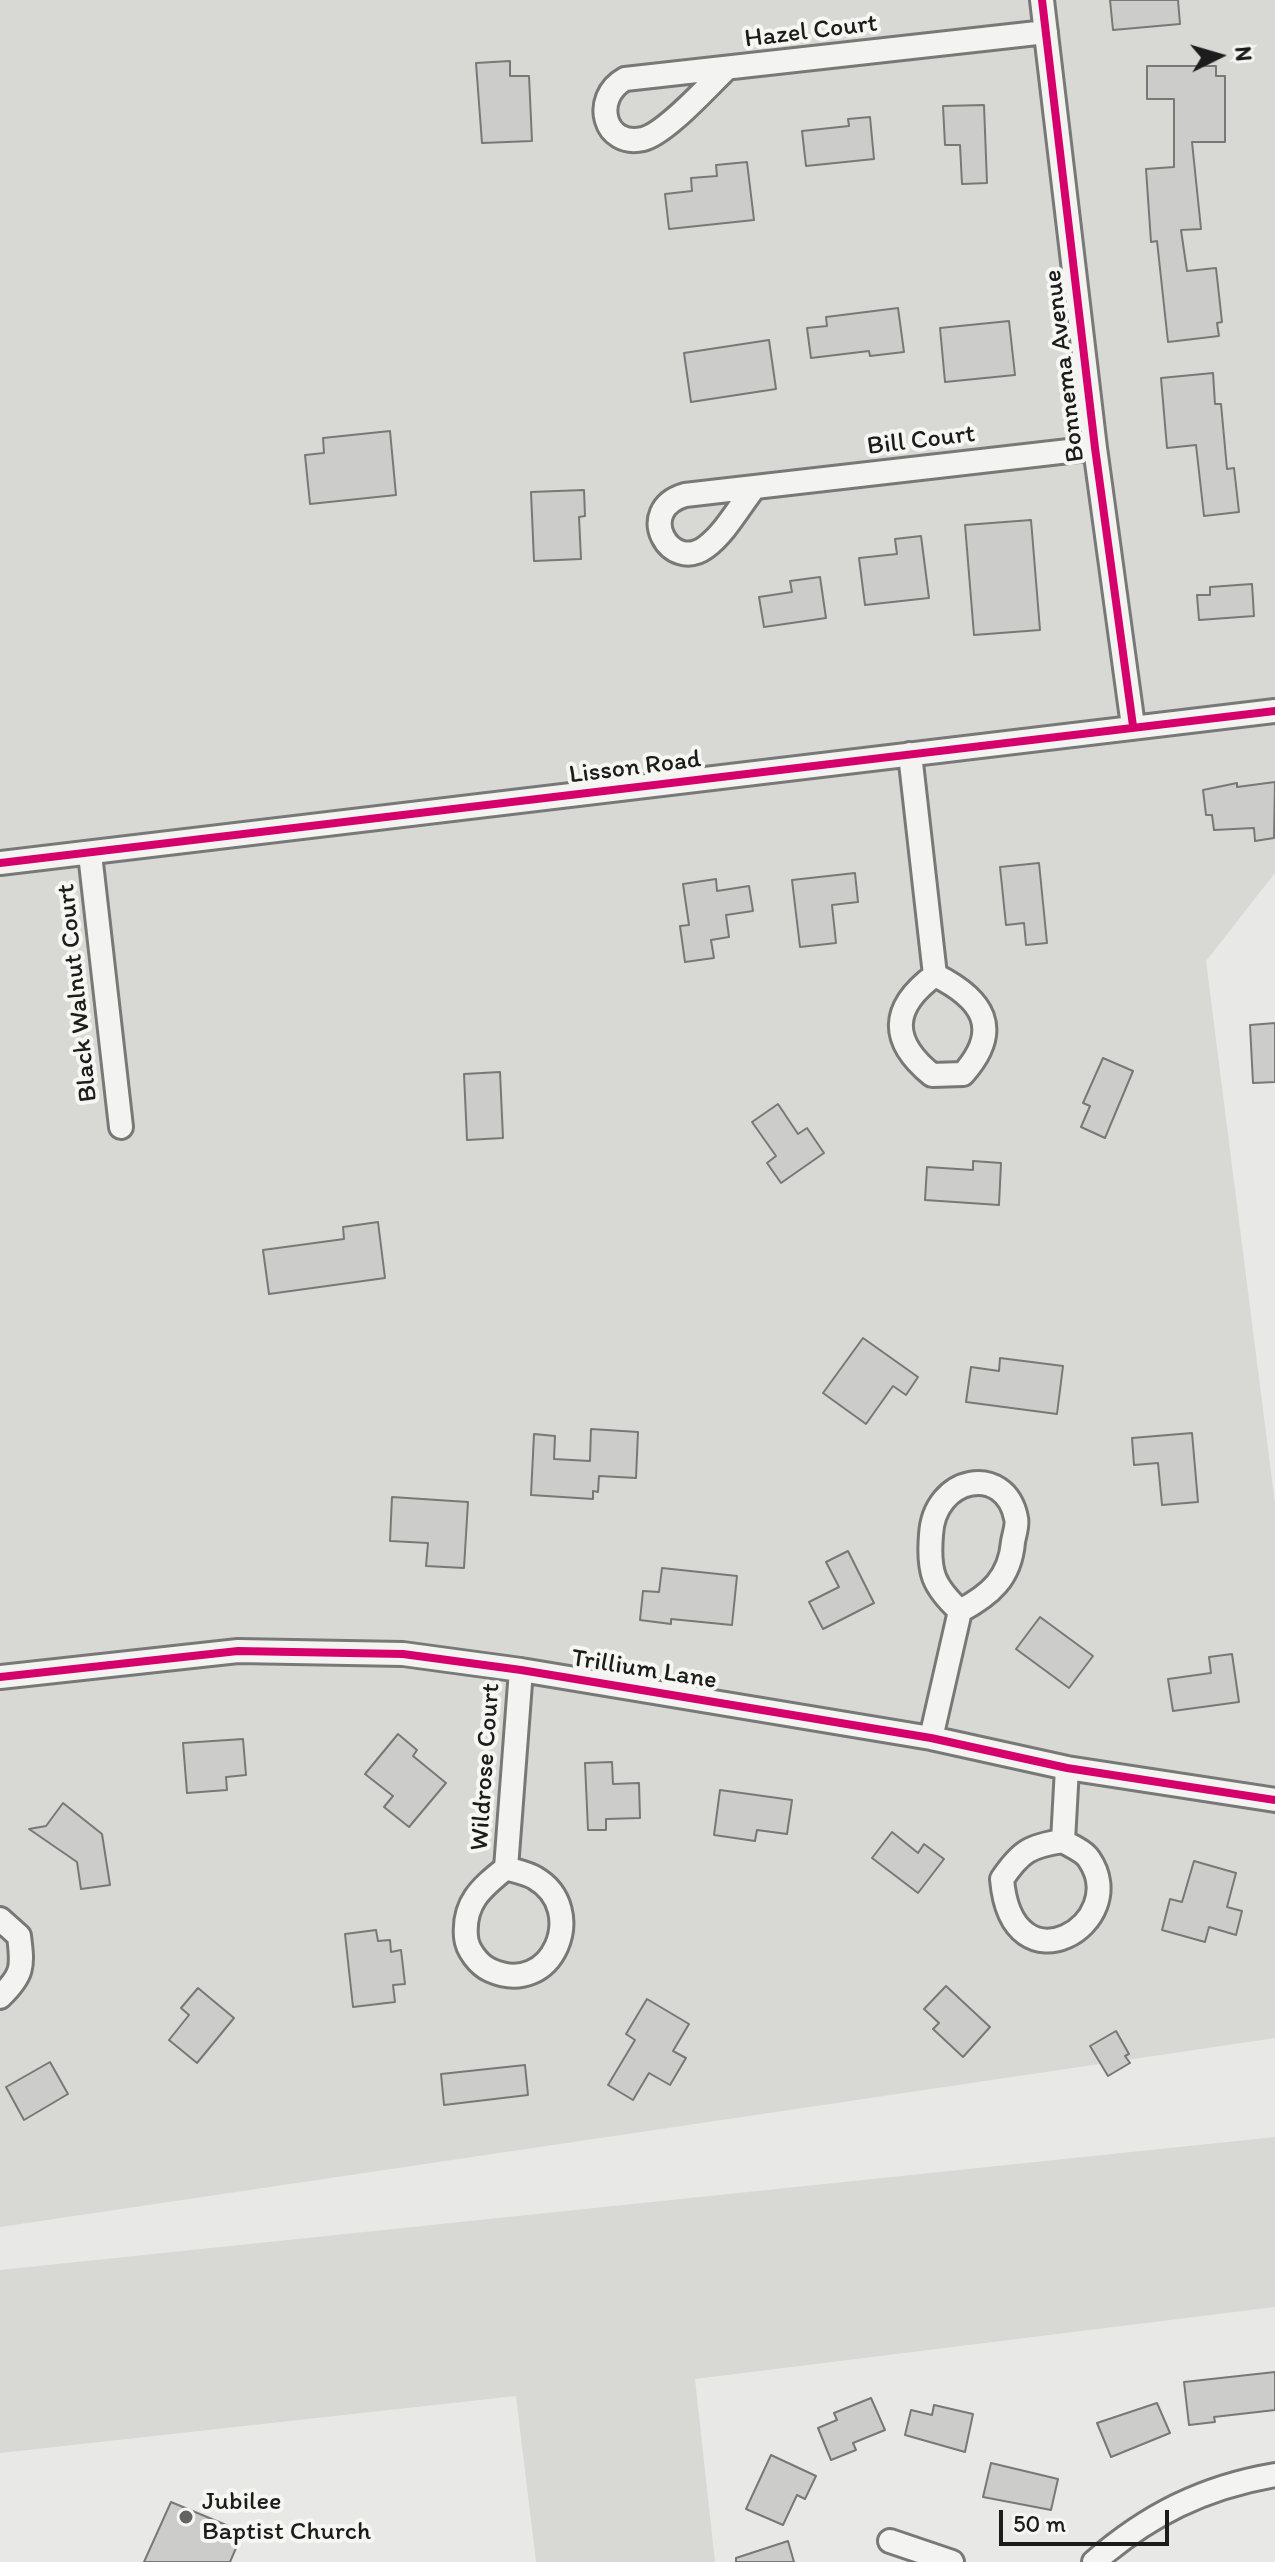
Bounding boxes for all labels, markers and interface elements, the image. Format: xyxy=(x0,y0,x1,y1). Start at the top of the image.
street label: Hazel Court xyxy=(743,8,879,56)
north arrow xyxy=(1179,16,1259,96)
text: N xyxy=(1229,45,1258,62)
street label: Bonnema Avenue xyxy=(1038,268,1092,464)
street label: Bill Court xyxy=(865,419,977,463)
street label: Lisson Road xyxy=(567,744,703,792)
street label: Black Walnut Court xyxy=(51,882,105,1104)
street label: Trillium Lane xyxy=(569,1643,719,1697)
street label: Wildrose Court xyxy=(465,1682,507,1852)
place label: Jubilee Baptist Church xyxy=(202,2486,371,2548)
scale bar xyxy=(1003,2494,1173,2544)
marker: Jubilee Baptist Church xyxy=(177,2508,195,2526)
text: 50 m xyxy=(1013,2509,1066,2538)

